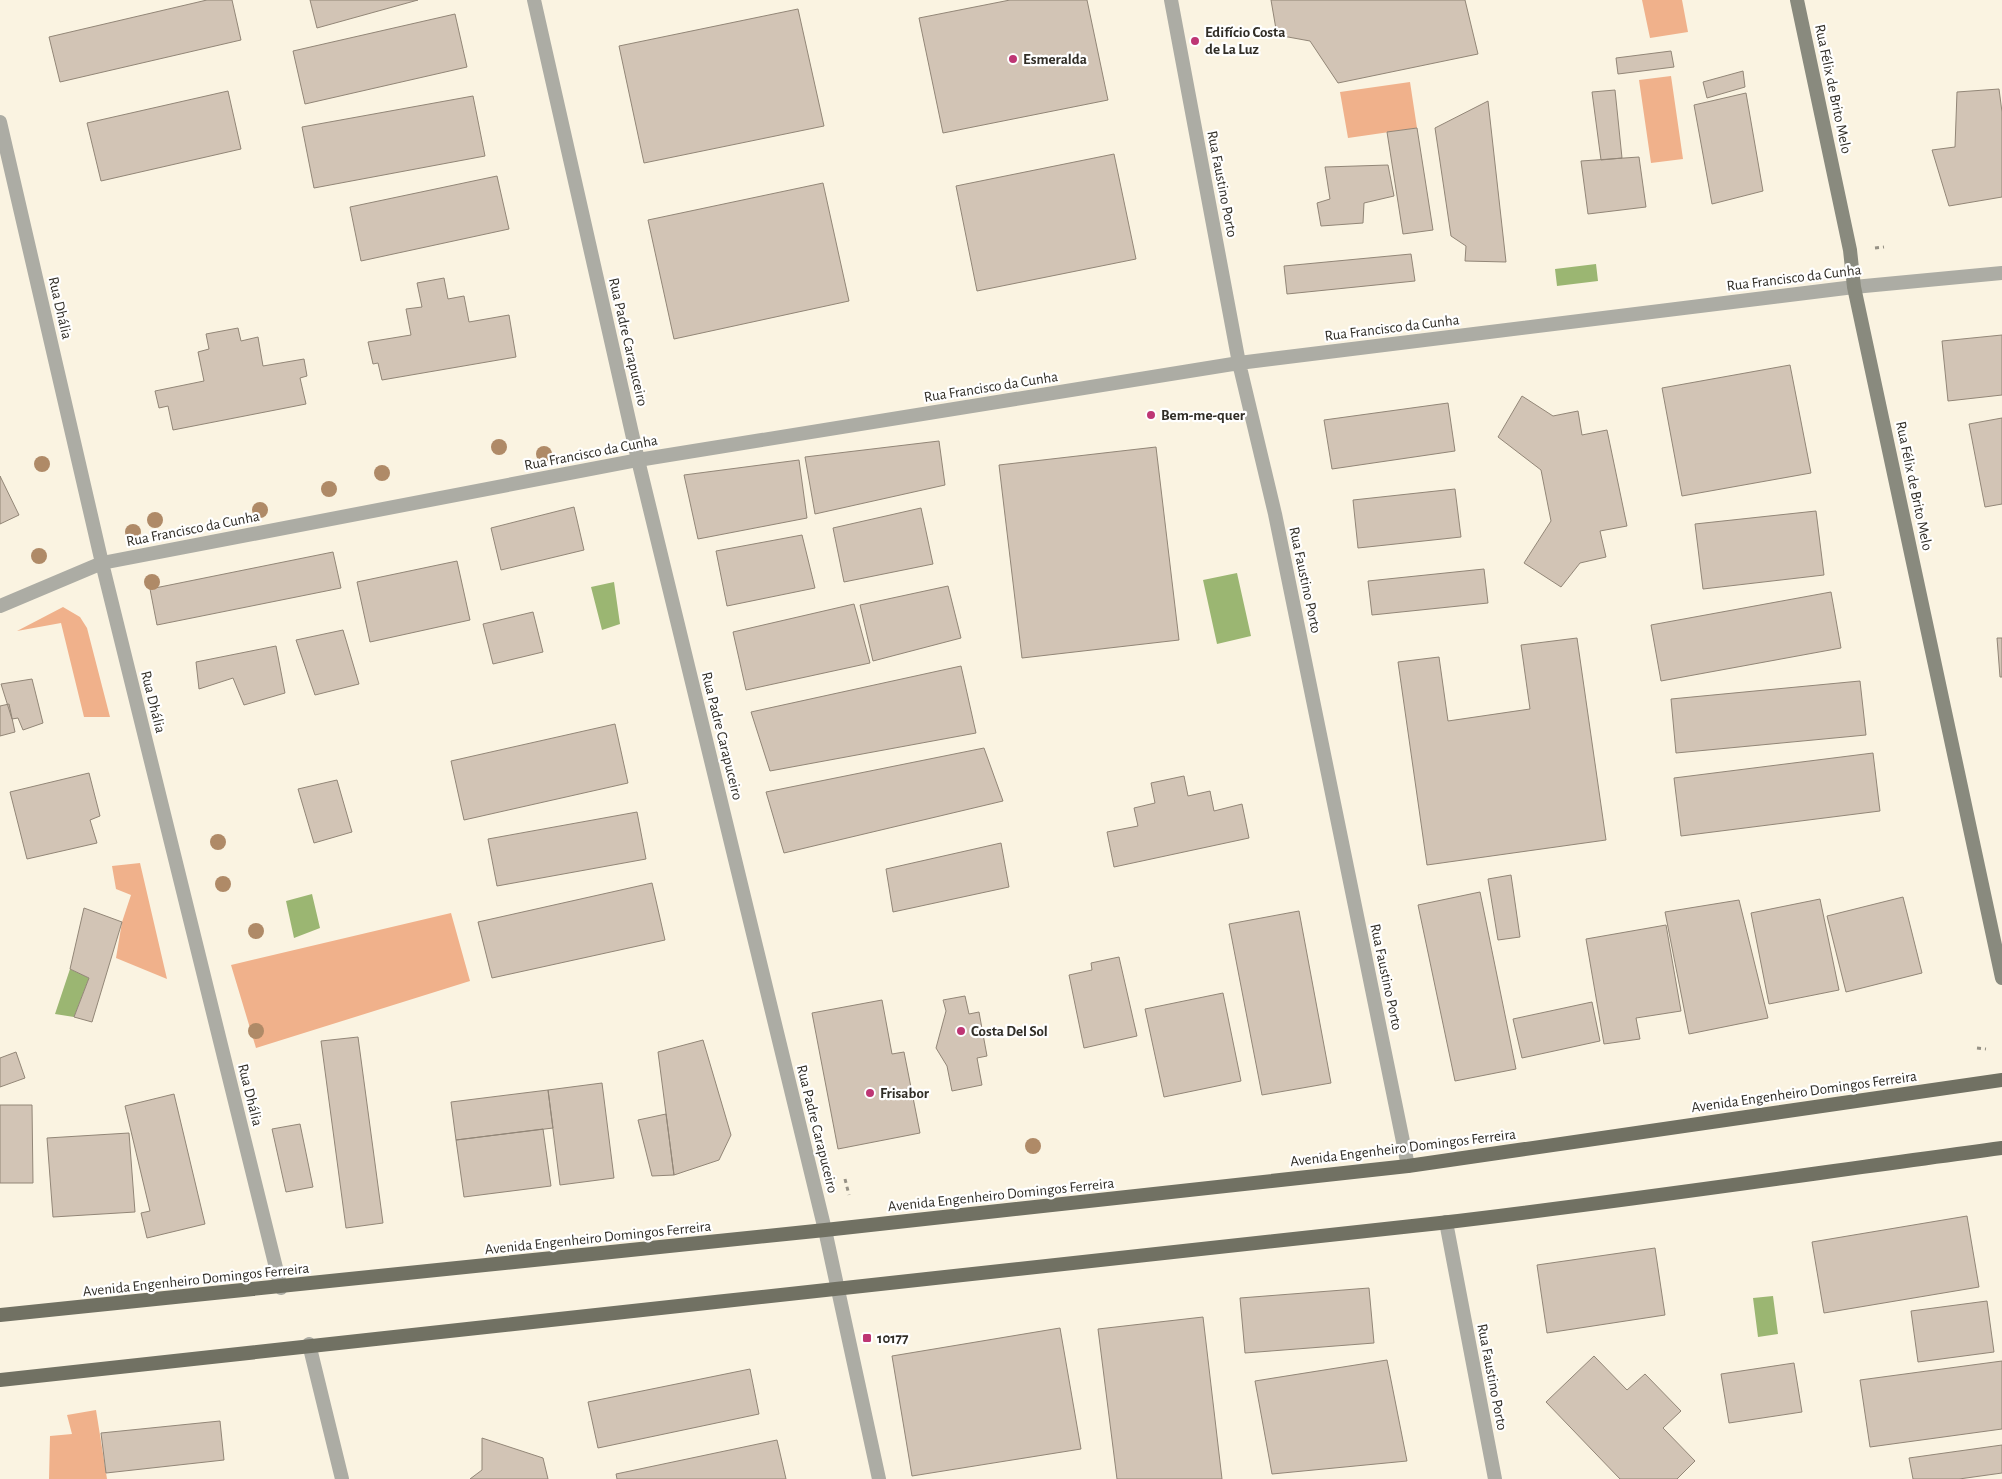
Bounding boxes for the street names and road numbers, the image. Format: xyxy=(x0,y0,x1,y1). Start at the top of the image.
street label: Rua Félix de Brito Melo xyxy=(1812,23,1854,155)
street label: Rua Faustino Porto xyxy=(1204,129,1240,239)
street label: Rua Francisco da Cunha xyxy=(1726,262,1862,294)
street label: Rua Dhália xyxy=(46,275,74,341)
street label: Rua Padre Carapuceiro xyxy=(606,276,650,408)
street label: Rua Francisco da Cunha xyxy=(1324,312,1460,344)
street label: Rua Francisco da Cunha xyxy=(923,369,1059,405)
street label: Rua Félix de Brito Melo xyxy=(1893,420,1935,552)
street label: Rua Francisco da Cunha xyxy=(523,433,659,473)
street label: Rua Francisco da Cunha xyxy=(125,509,261,549)
street label: Rua Faustino Porto xyxy=(1286,525,1324,635)
street label: Rua Dhália xyxy=(138,669,168,735)
street label: Rua Padre Carapuceiro xyxy=(699,670,745,802)
street label: Rua Faustino Porto xyxy=(1367,922,1405,1032)
street label: Rua Dhália xyxy=(235,1062,265,1128)
street label: Rua Padre Carapuceiro xyxy=(794,1063,840,1195)
street label: Avenida Engenheiro Domingos Ferreira xyxy=(1690,1069,1918,1115)
street label: Avenida Engenheiro Domingos Ferreira xyxy=(1289,1127,1517,1169)
street label: Avenida Engenheiro Domingos Ferreira xyxy=(887,1176,1115,1214)
street label: Avenida Engenheiro Domingos Ferreira xyxy=(484,1219,712,1257)
street label: Avenida Engenheiro Domingos Ferreira xyxy=(82,1261,310,1299)
street label: Rua Faustino Porto xyxy=(1474,1322,1510,1432)

